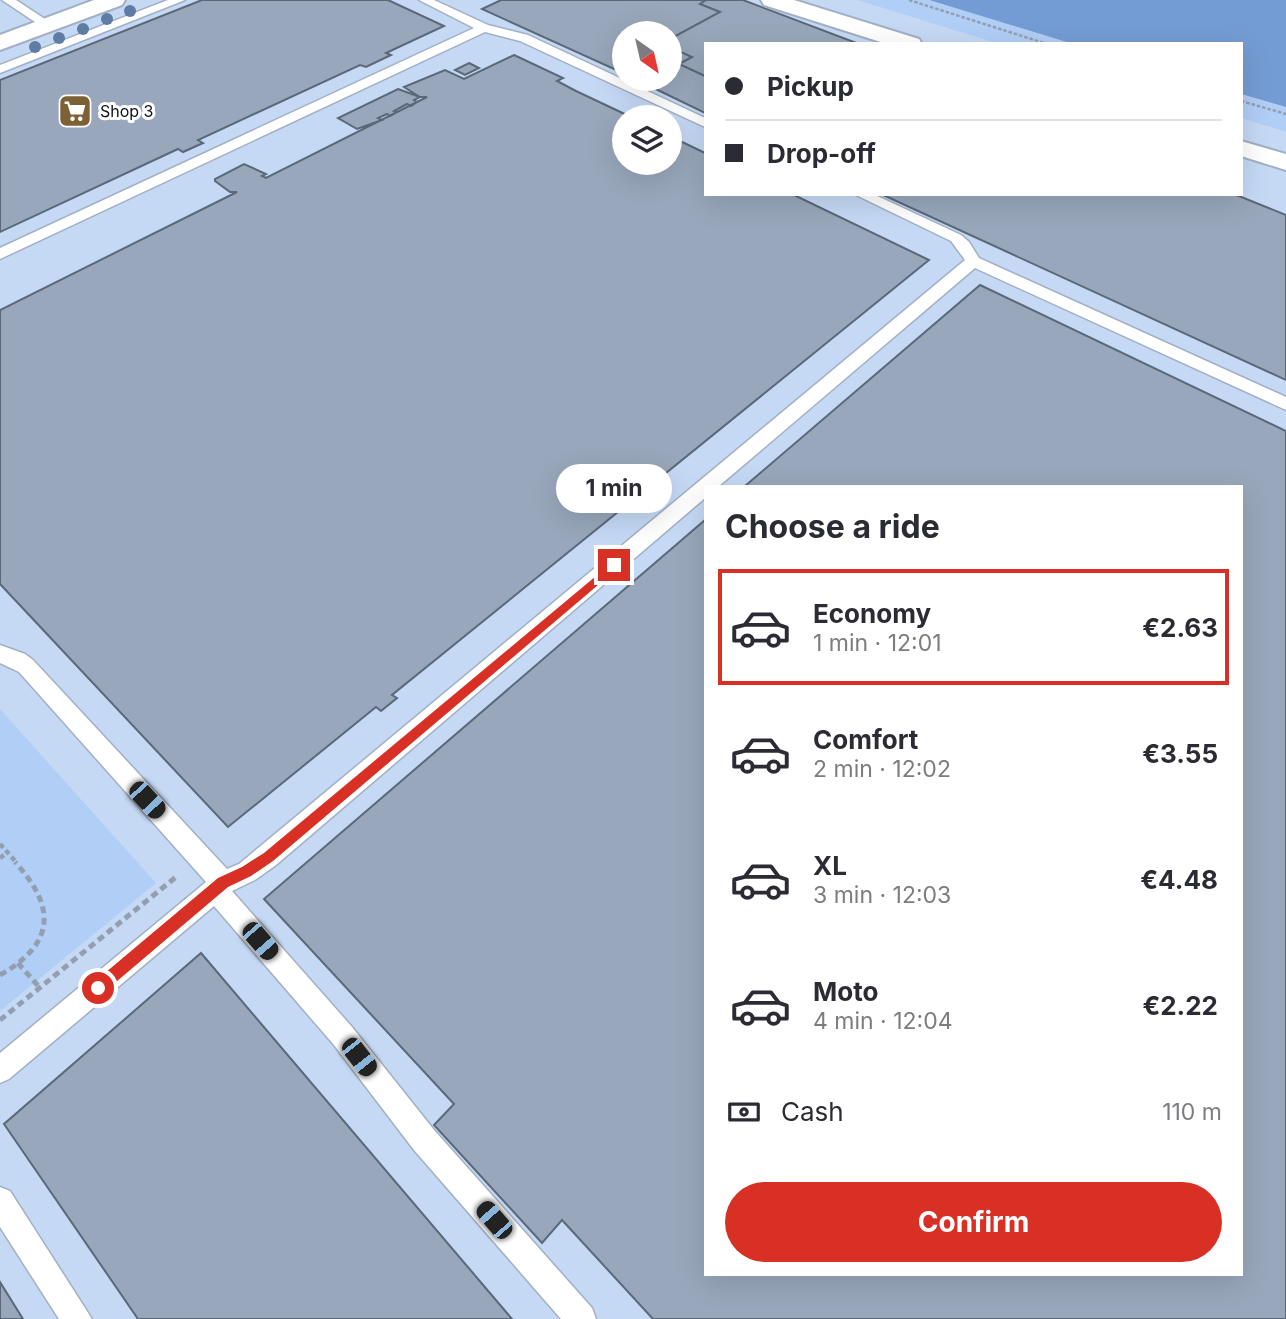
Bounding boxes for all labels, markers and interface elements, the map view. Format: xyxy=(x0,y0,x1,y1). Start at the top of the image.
north arrow xyxy=(612,21,682,91)
map controls xyxy=(612,21,682,175)
text: Pickup xyxy=(767,71,854,102)
supermarket icon: Shop 3 xyxy=(56,92,94,130)
place label: Shop 3 xyxy=(100,101,154,121)
button: layers xyxy=(612,105,682,175)
text: Drop-off xyxy=(767,138,876,169)
callout: 1 min xyxy=(556,463,672,512)
text: 1 min xyxy=(586,474,642,502)
text: Choose a ride xyxy=(725,507,940,546)
route end xyxy=(598,549,630,581)
icon: car xyxy=(729,596,792,659)
text: Economy xyxy=(813,598,931,629)
text: €2.63 xyxy=(1142,612,1218,643)
text: 1 min · 12:01 xyxy=(813,629,942,657)
icon: car xyxy=(729,722,792,785)
text: Comfort xyxy=(813,724,918,755)
text: €3.55 xyxy=(1142,738,1218,769)
text: 2 min · 12:02 xyxy=(813,755,951,783)
car xyxy=(125,777,170,823)
icon: car xyxy=(729,848,792,911)
text: XL xyxy=(813,850,847,881)
text: €4.48 xyxy=(1140,864,1218,895)
text: 3 min · 12:03 xyxy=(813,881,951,909)
car xyxy=(239,918,282,964)
route start xyxy=(82,972,114,1004)
icon: car xyxy=(729,974,792,1037)
text: Moto xyxy=(813,976,878,1007)
text: €2.22 xyxy=(1142,990,1218,1021)
text: 4 min · 12:04 xyxy=(813,1007,953,1035)
car xyxy=(338,1034,381,1080)
icon: cash xyxy=(725,1093,763,1131)
text: Cash xyxy=(781,1096,844,1127)
text: 110 m xyxy=(1162,1098,1222,1126)
button: Confirm xyxy=(725,1182,1222,1262)
car xyxy=(473,1197,516,1243)

